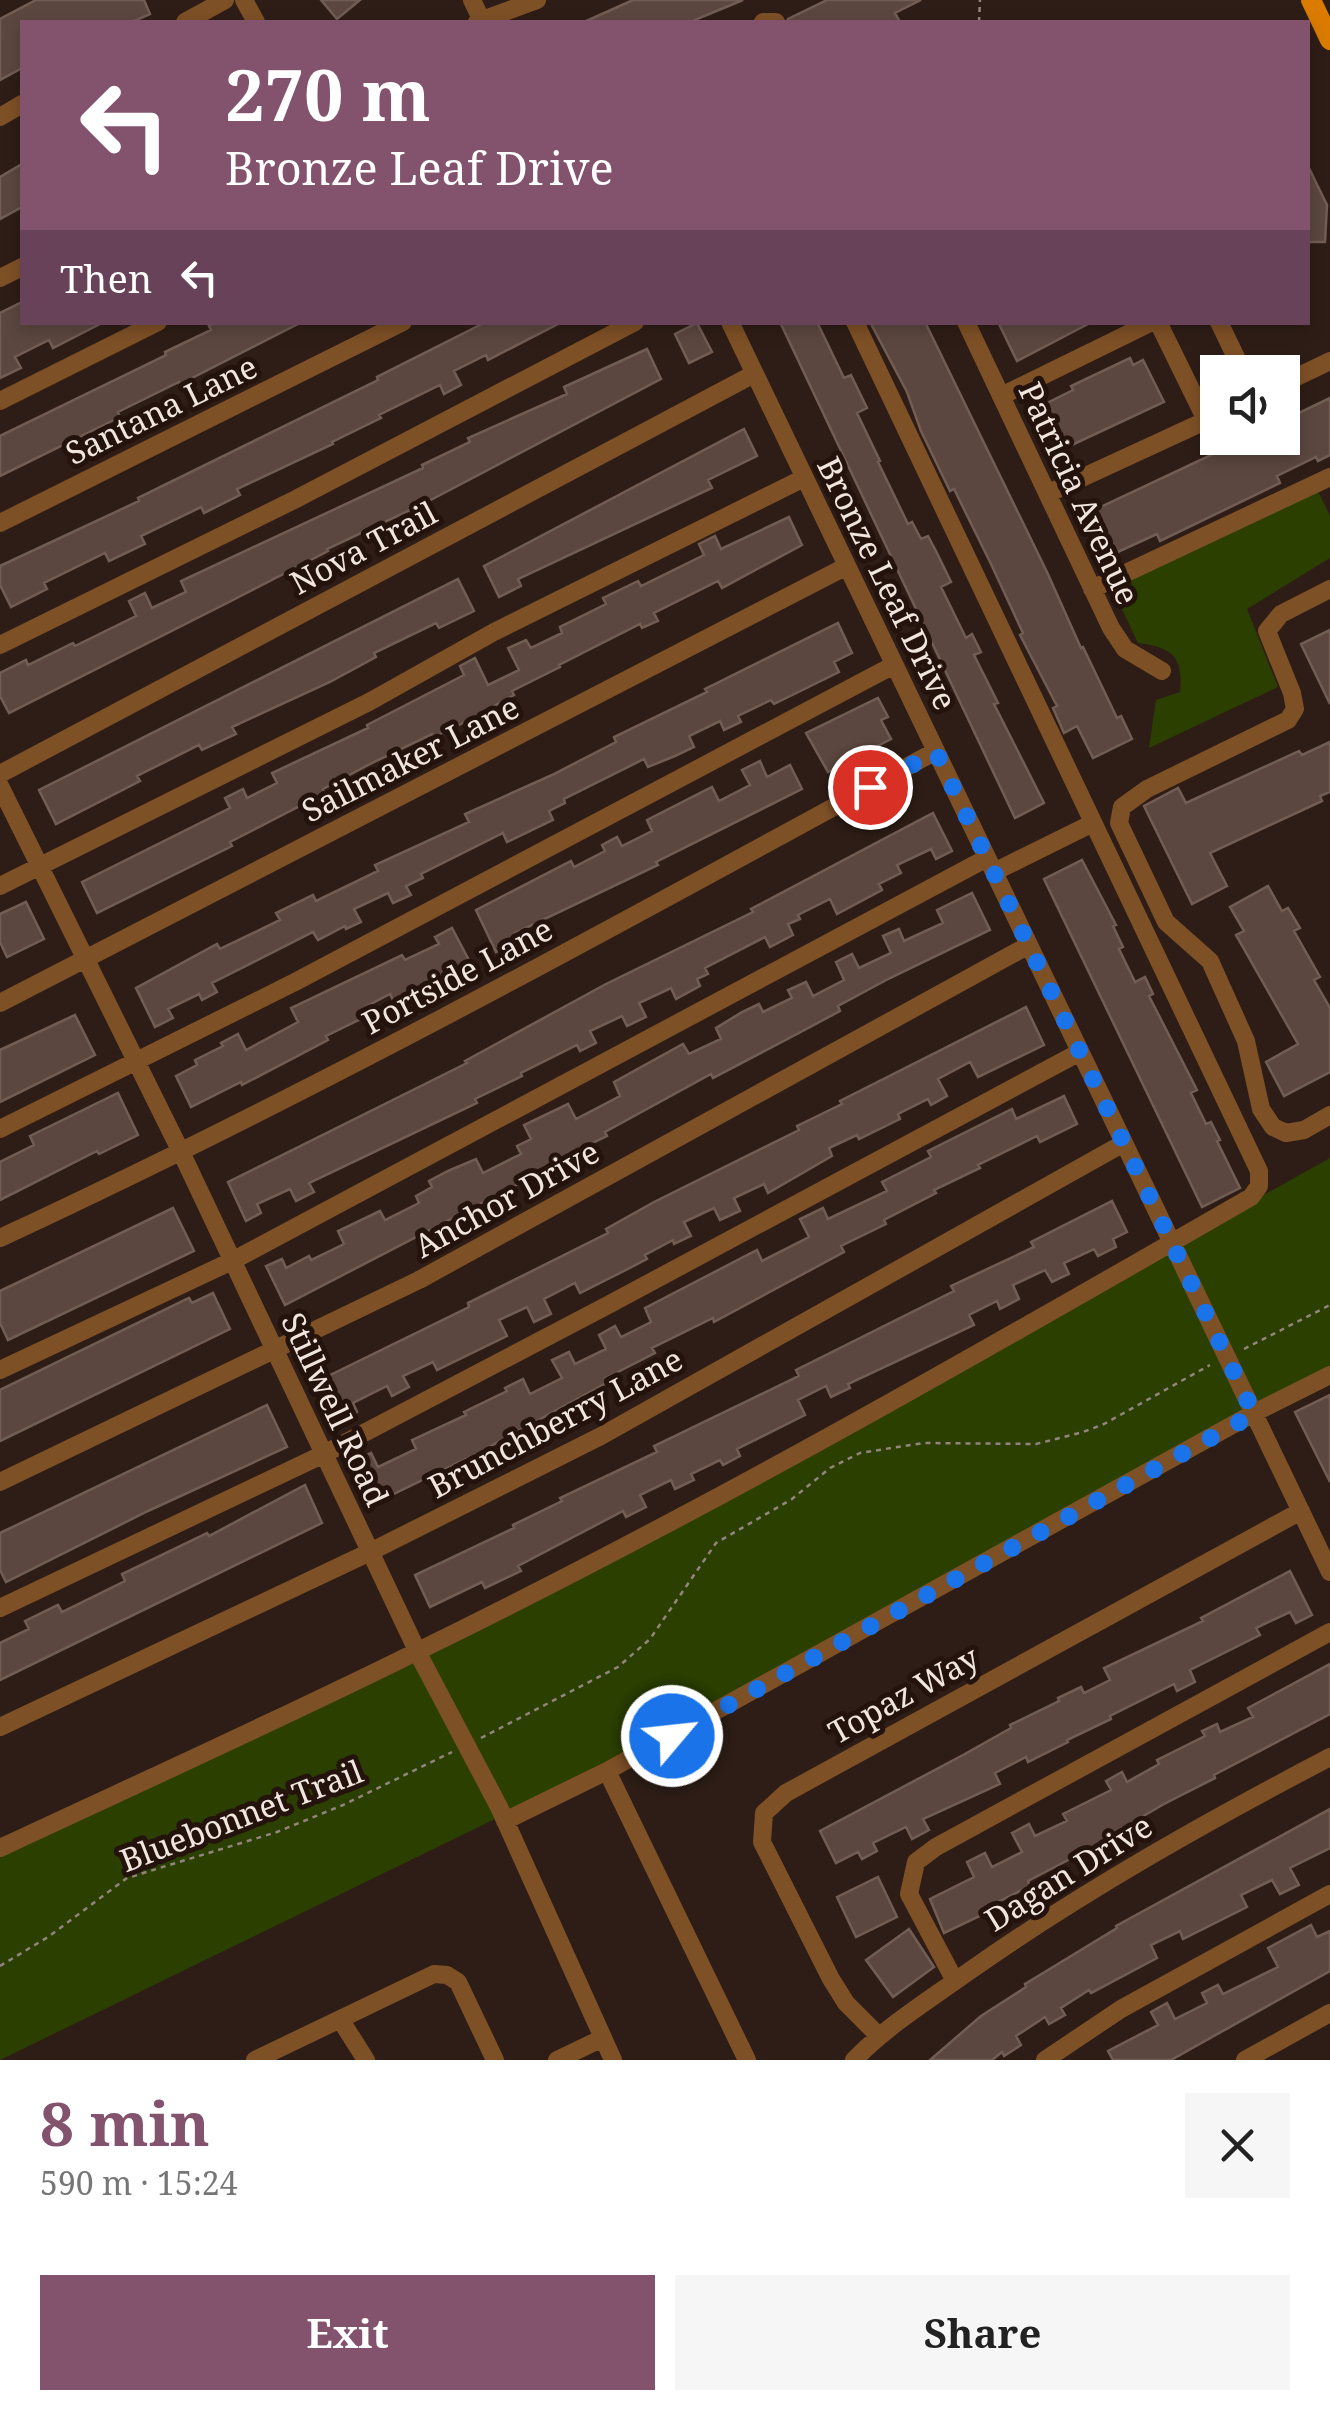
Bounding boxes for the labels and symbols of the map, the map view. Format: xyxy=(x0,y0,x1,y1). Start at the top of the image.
street label: Santana Lane xyxy=(58,344,264,474)
street label: Patricia Avenue xyxy=(1010,375,1150,611)
street label: Bronze Leaf Drive xyxy=(808,449,968,717)
street label: Nova Trail xyxy=(282,490,444,604)
street label: Sailmaker Lane xyxy=(294,685,526,831)
pin xyxy=(828,745,913,830)
street label: Portside Lane xyxy=(354,907,560,1043)
street label: Anchor Drive xyxy=(406,1129,606,1267)
street label: Stillwell Road xyxy=(272,1305,400,1513)
street label: Brunchberry Lane xyxy=(420,1337,690,1507)
street label: Topaz Way xyxy=(820,1635,987,1753)
position arrow xyxy=(620,1684,724,1788)
street label: Bluebonnet Trail xyxy=(114,1749,369,1881)
street label: Dagan Drive xyxy=(976,1804,1160,1940)

